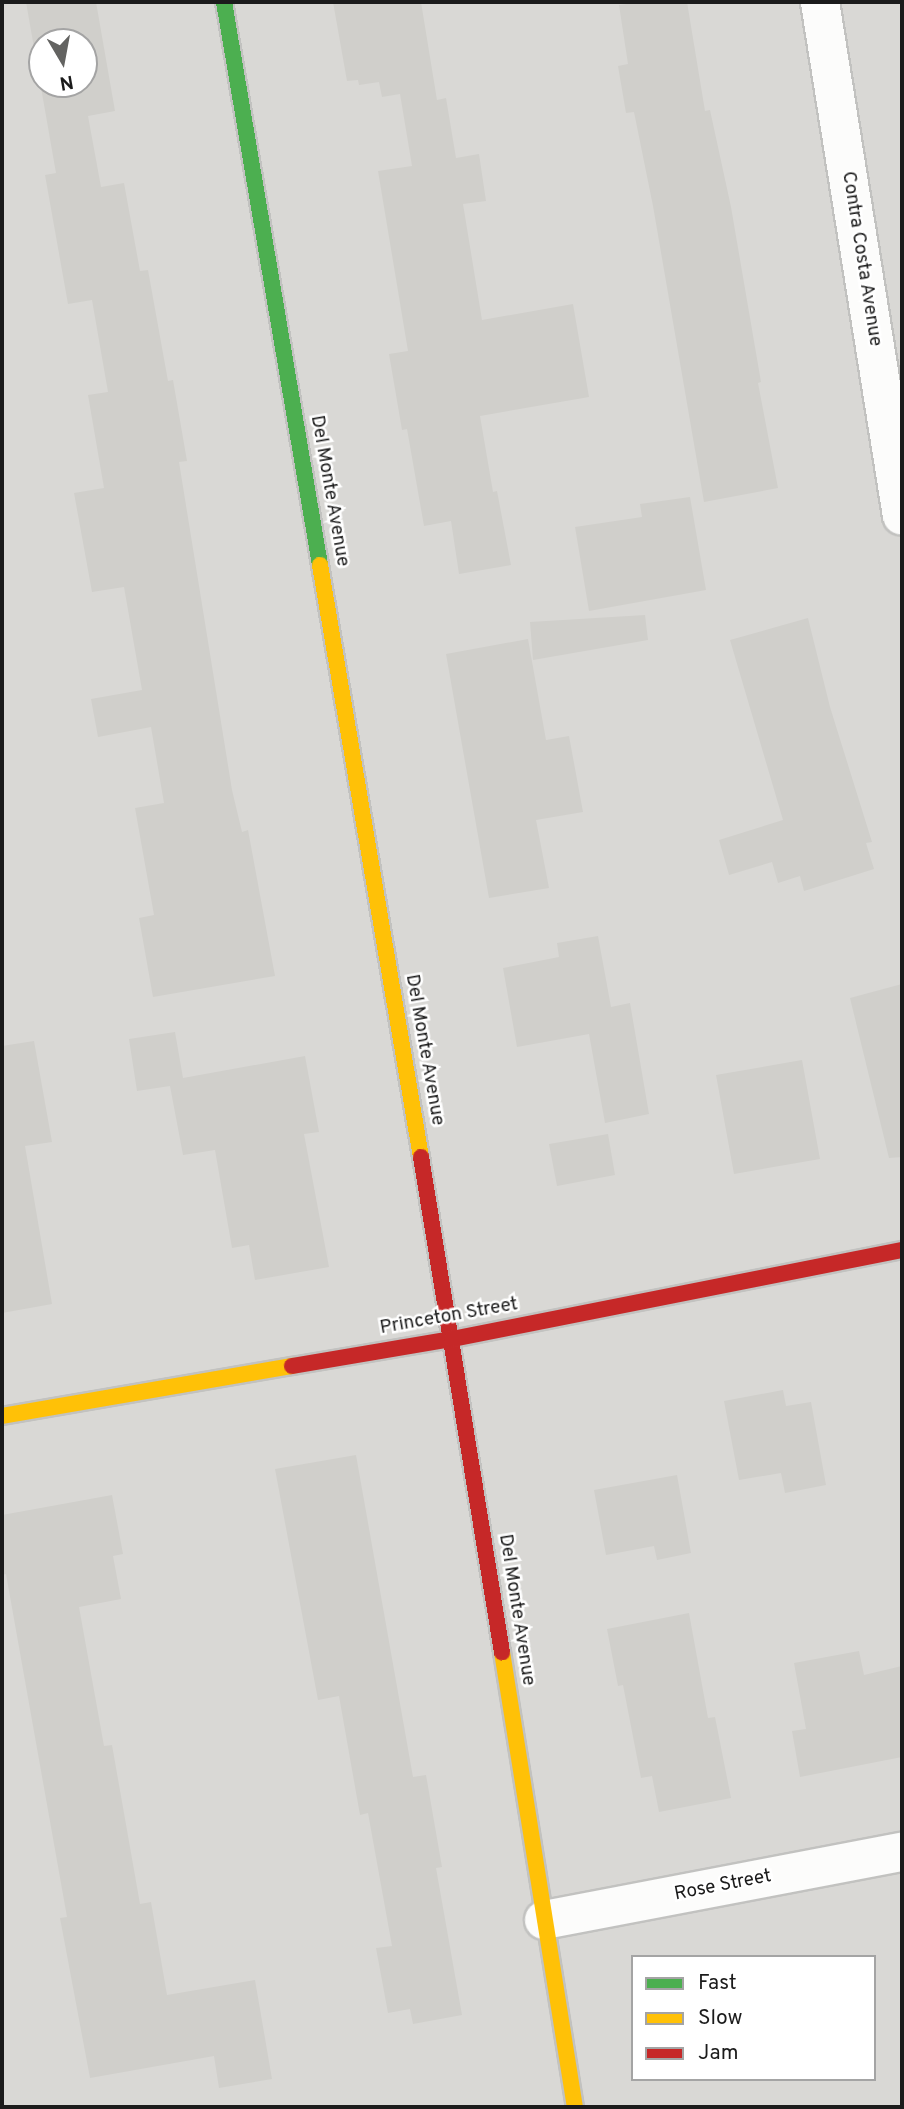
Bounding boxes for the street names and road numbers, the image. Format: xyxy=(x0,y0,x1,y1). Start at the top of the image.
street label: Contra Costa Avenue xyxy=(836,169,886,349)
street label: Del Monte Avenue xyxy=(304,413,354,569)
street label: Del Monte Avenue xyxy=(399,972,449,1128)
street label: Princeton Street xyxy=(378,1294,520,1340)
street label: Del Monte Avenue xyxy=(493,1532,539,1688)
street label: Rose Street xyxy=(673,1865,773,1907)

